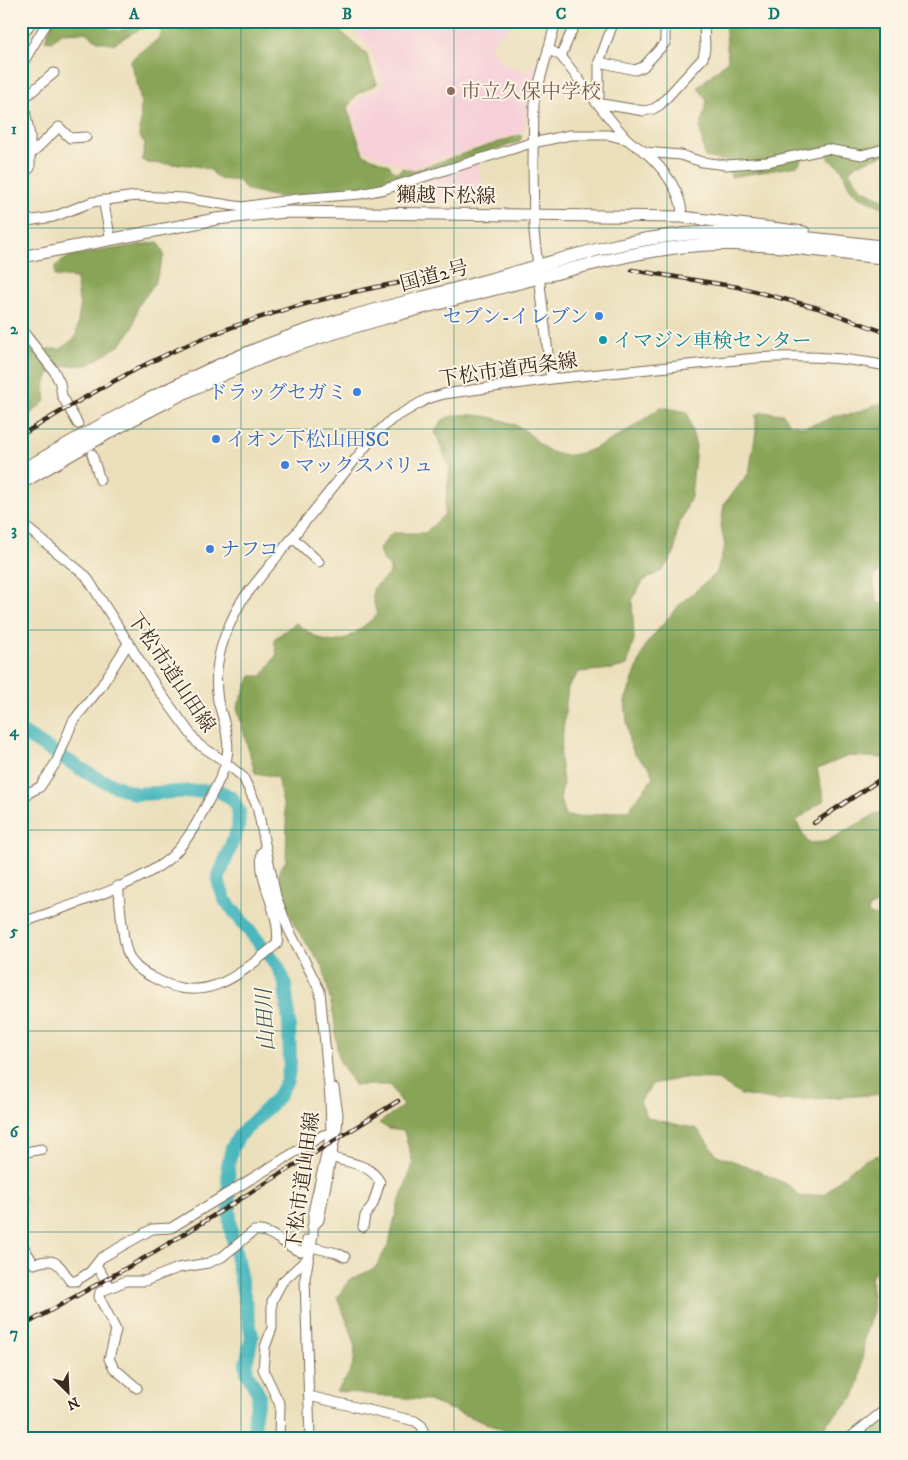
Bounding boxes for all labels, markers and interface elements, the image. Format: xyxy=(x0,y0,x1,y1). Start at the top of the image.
text: A xyxy=(128,4,140,24)
text: B xyxy=(342,4,352,24)
text: C xyxy=(556,4,566,24)
text: D xyxy=(768,4,780,24)
place label: 市立久保中学校 xyxy=(461,80,601,105)
marker: 市立久保中学校 xyxy=(445,85,457,97)
text: 1 xyxy=(11,119,17,139)
street label: 獺越下松線 xyxy=(396,183,496,210)
street label: 国道2号 xyxy=(397,255,471,298)
place label: セブン-イレブン xyxy=(442,305,589,330)
marker: セブン-イレブン xyxy=(593,310,605,322)
text: 2 xyxy=(10,319,19,339)
place label: イマジン車検センター xyxy=(613,329,812,354)
marker: イマジン車検センター xyxy=(597,334,609,346)
street label: 下松市道西条線 xyxy=(437,348,579,393)
place label: ドラッグセガミ xyxy=(207,381,347,406)
marker: ドラッグセガミ xyxy=(351,386,363,398)
place label: イオン下松山田SC xyxy=(226,428,389,453)
marker: イオン下松山田SC xyxy=(210,433,222,445)
place label: マックスバリュ xyxy=(295,454,433,479)
marker: マックスバリュ xyxy=(279,459,291,471)
text: 3 xyxy=(11,520,17,540)
place label: ナフコ xyxy=(220,538,279,563)
marker: ナフコ xyxy=(204,543,216,555)
street label: 下松市道山田線 xyxy=(121,608,220,738)
text: 4 xyxy=(8,721,19,741)
text: 5 xyxy=(9,921,18,941)
water label: 山田川 xyxy=(251,986,281,1052)
street label: 下松市道山田線 xyxy=(281,1110,326,1252)
text: 6 xyxy=(10,1122,20,1142)
text: 7 xyxy=(10,1323,18,1343)
north arrow xyxy=(42,1368,92,1418)
text: N xyxy=(64,1392,82,1414)

